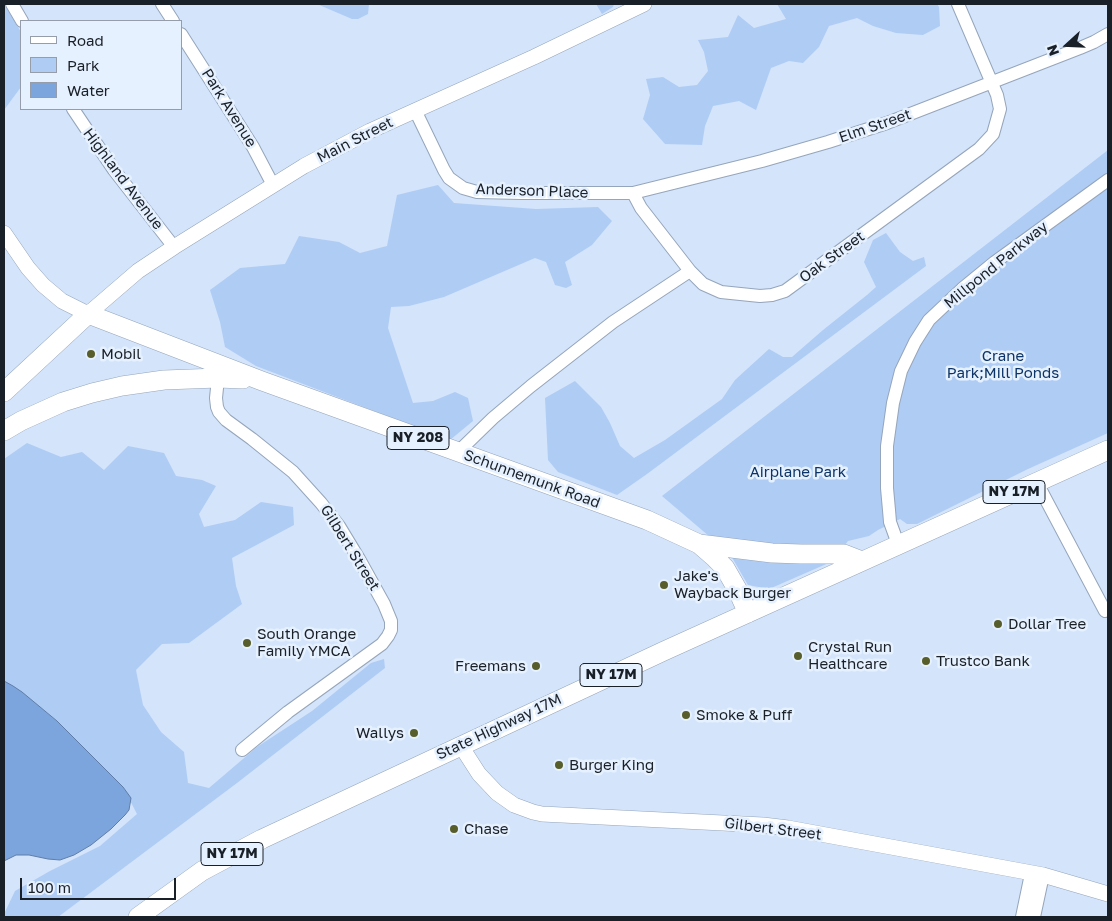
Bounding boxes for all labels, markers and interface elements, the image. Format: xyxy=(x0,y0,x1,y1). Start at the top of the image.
legend xyxy=(20,20,182,110)
north arrow xyxy=(1042,20,1092,70)
text: Road xyxy=(67,31,104,49)
text: N xyxy=(1043,42,1062,58)
text: Park xyxy=(67,56,99,74)
street label: Park Avenue xyxy=(198,65,260,151)
text: Water xyxy=(67,81,110,99)
street label: Elm Street xyxy=(836,105,914,147)
street label: Main Street xyxy=(314,113,396,167)
street label: Highland Avenue xyxy=(79,125,167,233)
street label: Anderson Place xyxy=(475,180,589,202)
street label: Millpond Parkway xyxy=(941,218,1051,312)
street label: Oak Street xyxy=(796,227,868,287)
place label: Mobil xyxy=(101,345,141,363)
park label: Crane Park;Mill Ponds xyxy=(947,347,1059,382)
marker: Mobil xyxy=(85,348,97,360)
road number: NY 208 xyxy=(387,426,449,449)
street label: Schunnemunk Road xyxy=(461,446,603,512)
park label: Airplane Park xyxy=(750,463,846,481)
road number: NY 17M xyxy=(983,481,1045,504)
street label: Gilbert Street xyxy=(317,502,383,594)
place label: Jake's Wayback Burger xyxy=(674,567,791,602)
marker: Jake's Wayback Burger xyxy=(658,579,670,591)
place label: Dollar Tree xyxy=(1008,615,1086,633)
marker: Dollar Tree xyxy=(992,618,1004,630)
place label: South Orange Family YMCA xyxy=(257,625,356,660)
marker: South Orange Family YMCA xyxy=(241,637,253,649)
place label: Crystal Run Healthcare xyxy=(808,638,892,673)
marker: Crystal Run Healthcare xyxy=(792,650,804,662)
place label: Trustco Bank xyxy=(936,652,1030,670)
marker: Trustco Bank xyxy=(920,655,932,667)
place label: Freemans xyxy=(455,657,526,675)
marker: Freemans xyxy=(530,660,542,672)
road number: NY 17M xyxy=(580,664,642,686)
street label: State Highway 17M xyxy=(434,690,564,764)
place label: Smoke & Puff xyxy=(696,706,792,724)
marker: Smoke & Puff xyxy=(680,709,692,721)
place label: Wallys xyxy=(356,724,404,742)
marker: Wallys xyxy=(408,727,420,739)
place label: Burger King xyxy=(569,756,654,774)
marker: Burger King xyxy=(553,759,565,771)
street label: Gilbert Street xyxy=(723,814,823,844)
place label: Chase xyxy=(464,820,509,838)
marker: Chase xyxy=(448,823,460,835)
road number: NY 17M xyxy=(201,842,263,866)
scale bar xyxy=(22,868,179,900)
text: 100 m xyxy=(28,878,71,896)

